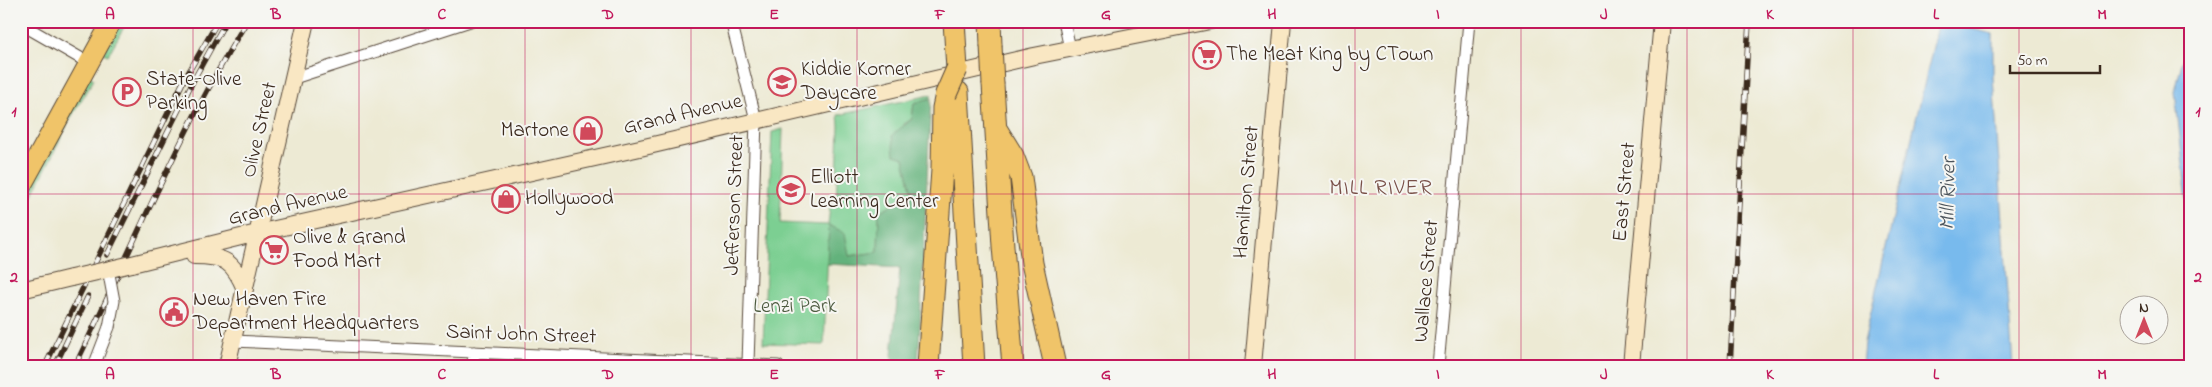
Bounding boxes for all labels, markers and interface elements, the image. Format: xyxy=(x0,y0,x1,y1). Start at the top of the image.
text: A xyxy=(105,3,115,27)
text: B xyxy=(270,3,282,27)
text: C xyxy=(438,3,447,27)
text: D xyxy=(601,3,614,27)
text: E xyxy=(769,3,779,27)
text: F xyxy=(934,3,946,27)
text: G xyxy=(1101,3,1111,27)
text: H xyxy=(1267,3,1277,27)
text: I xyxy=(1436,3,1440,27)
text: J xyxy=(1600,3,1608,27)
text: K xyxy=(1766,3,1775,27)
text: L xyxy=(1933,3,1940,27)
text: M xyxy=(2097,3,2107,27)
supermarket icon: The Meat King by CTown xyxy=(1192,40,1222,70)
place label: The Meat King by CTown xyxy=(1226,40,1433,72)
scale bar xyxy=(2010,42,2100,74)
text: 50 m xyxy=(2017,50,2048,72)
place label: Kiddie Korner Daycare xyxy=(800,55,911,111)
place label: State-Olive Parking xyxy=(146,65,242,121)
school or university icon: Kiddie Korner Daycare xyxy=(767,67,797,97)
parking icon: State-Olive Parking xyxy=(112,77,142,107)
street label: Olive Street xyxy=(234,79,286,181)
street label: Grand Avenue xyxy=(621,87,746,143)
text: 1 xyxy=(11,100,17,124)
text: 1 xyxy=(2195,100,2201,124)
place label: Martone xyxy=(501,116,570,146)
shop icon: Martone xyxy=(573,116,603,146)
street label: Hamilton Street xyxy=(1226,124,1268,260)
street label: Jefferson Street xyxy=(718,134,752,276)
street label: East Street xyxy=(1606,141,1644,243)
water label: Mill River xyxy=(1932,154,1966,230)
place label: Elliott Learning Center xyxy=(810,163,939,219)
district label: MILL RIVER xyxy=(1329,173,1433,205)
school or university icon: Elliott Learning Center xyxy=(776,175,806,205)
street label: Grand Avenue xyxy=(226,178,351,234)
shop icon: Hollywood xyxy=(491,184,521,214)
place label: Hollywood xyxy=(525,184,614,216)
street label: Wallace Street xyxy=(1407,218,1447,344)
place label: Olive & Grand Food Mart xyxy=(292,223,406,277)
supermarket icon: Olive & Grand Food Mart xyxy=(259,235,289,265)
text: 2 xyxy=(9,266,18,290)
text: 2 xyxy=(2193,266,2202,290)
place label: New Haven Fire Department Headquarters xyxy=(192,285,419,339)
park label: Lenzi Park xyxy=(753,292,837,322)
north arrow xyxy=(2120,294,2170,344)
public building icon: New Haven Fire Department Headquarters xyxy=(159,297,189,327)
text: N xyxy=(2139,298,2149,319)
street label: Saint John Street xyxy=(445,317,597,353)
text: A xyxy=(105,363,115,387)
text: B xyxy=(270,363,282,387)
text: C xyxy=(438,363,447,387)
text: D xyxy=(601,363,614,387)
text: E xyxy=(769,363,779,387)
text: F xyxy=(934,363,946,387)
text: G xyxy=(1101,363,1111,387)
text: H xyxy=(1267,363,1277,387)
text: I xyxy=(1436,363,1440,387)
text: J xyxy=(1600,363,1608,387)
text: K xyxy=(1766,363,1775,387)
text: L xyxy=(1933,363,1940,387)
text: M xyxy=(2097,363,2107,387)

